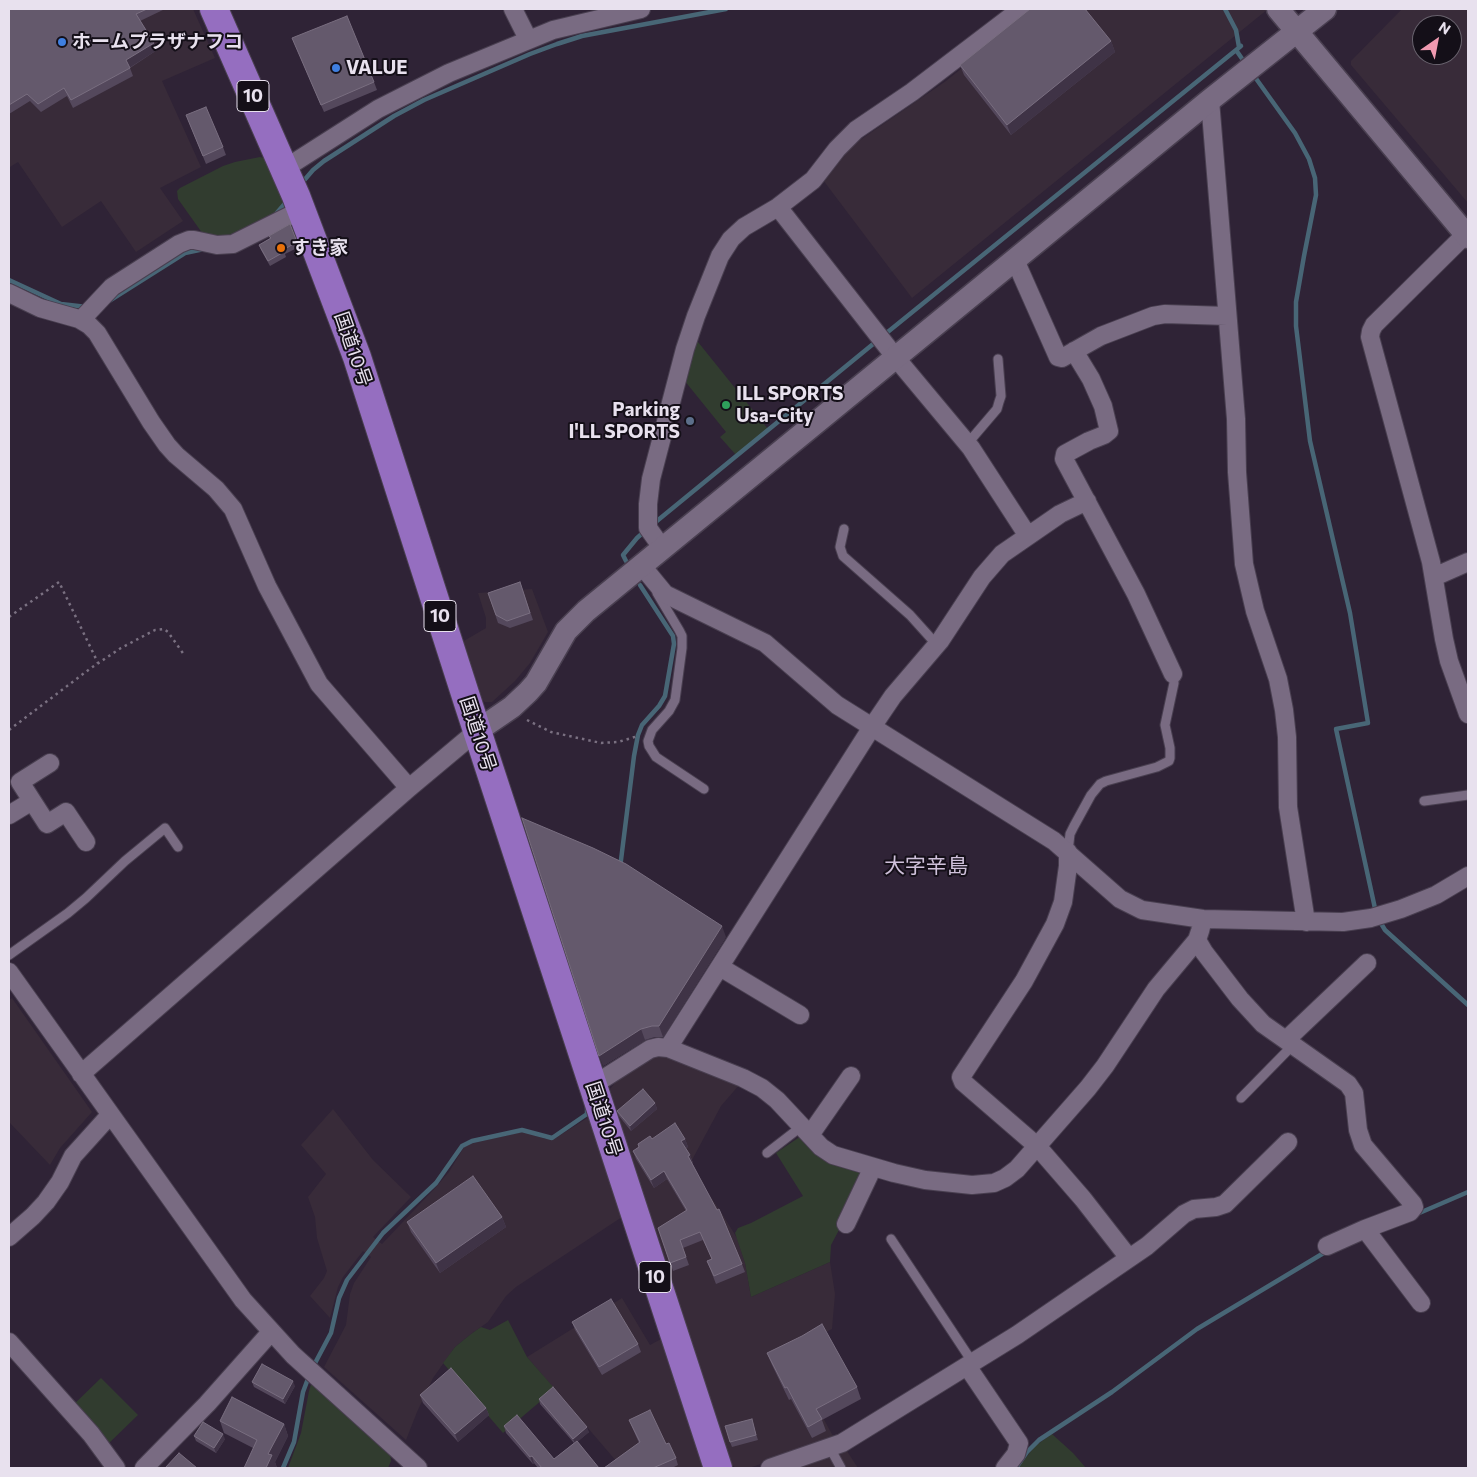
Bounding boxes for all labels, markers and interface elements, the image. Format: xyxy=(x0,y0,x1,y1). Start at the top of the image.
north arrow xyxy=(1412,15,1462,65)
text: N xyxy=(1436,18,1454,38)
place label: ホームプラザナフコ xyxy=(72,31,243,53)
marker: ホームプラザナフコ xyxy=(56,36,68,48)
place label: VALUE xyxy=(346,57,408,79)
marker: VALUE xyxy=(330,62,342,74)
road number: 10 xyxy=(237,80,269,112)
place label: すき家 xyxy=(291,237,348,259)
marker: すき家 xyxy=(275,242,287,254)
street label: 国道10号 xyxy=(330,309,376,389)
place label: ILL SPORTS Usa-City xyxy=(736,383,843,427)
place label: Parking I'LL SPORTS xyxy=(568,399,680,443)
marker: ILL SPORTS Usa-City xyxy=(720,399,732,411)
marker: Parking I'LL SPORTS xyxy=(684,415,696,427)
road number: 10 xyxy=(424,600,456,632)
street label: 国道10号 xyxy=(455,694,501,774)
district label: 大字辛島 xyxy=(884,853,968,879)
street label: 国道10号 xyxy=(581,1079,627,1159)
road number: 10 xyxy=(639,1262,671,1292)

